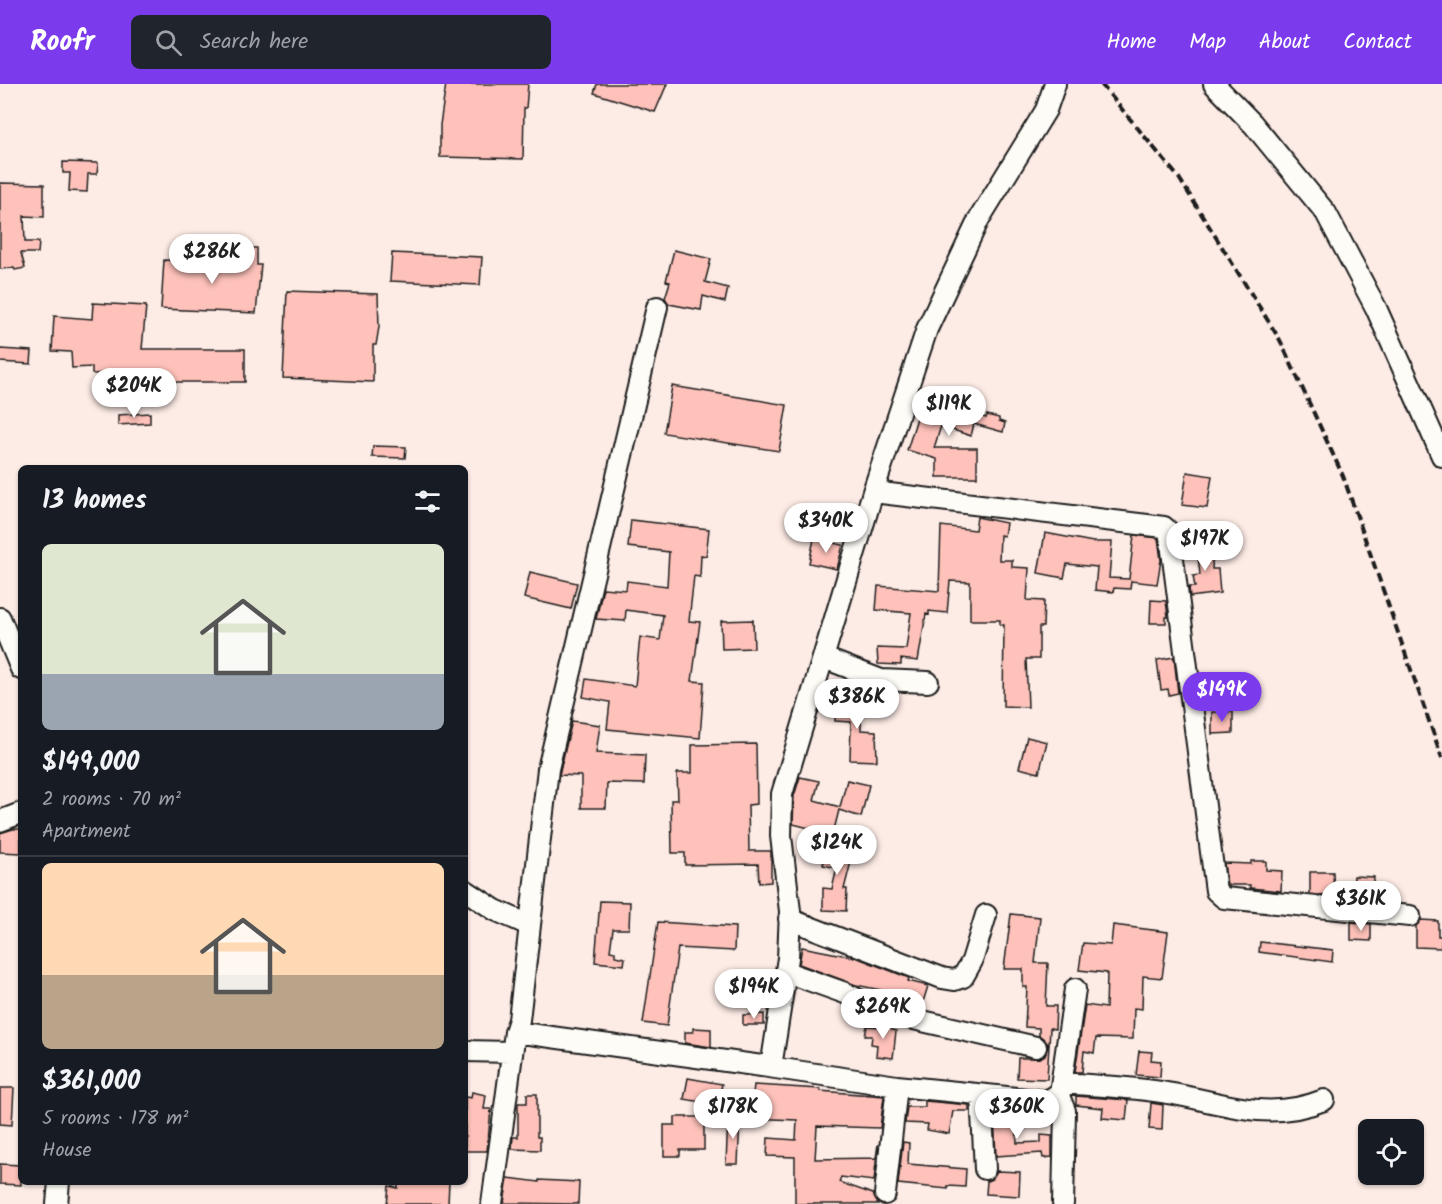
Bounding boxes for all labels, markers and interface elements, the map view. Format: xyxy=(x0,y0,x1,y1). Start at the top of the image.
search box xyxy=(131,15,551,69)
text: Roofr xyxy=(30,20,95,65)
text: Search here xyxy=(200,25,308,60)
icon: search xyxy=(152,26,185,59)
text: Home xyxy=(1107,26,1156,59)
text: Map xyxy=(1189,26,1226,59)
text: About xyxy=(1259,26,1310,59)
text: Contact xyxy=(1343,26,1412,59)
pin: $286K xyxy=(170,234,254,285)
text: $286K xyxy=(183,237,241,269)
pin: $204K xyxy=(92,368,176,419)
text: $204K xyxy=(106,371,162,403)
pin: $119K xyxy=(907,386,991,437)
text: $119K xyxy=(926,389,972,421)
text: 13 homes xyxy=(42,480,147,522)
icon: filters xyxy=(411,485,444,518)
pin: $340K xyxy=(784,503,868,554)
text: $340K xyxy=(798,506,854,538)
pin: $197K xyxy=(1163,521,1247,572)
text: $197K xyxy=(1180,524,1230,556)
icon: home xyxy=(189,583,297,691)
pin: $149K xyxy=(1180,672,1264,723)
text: $149K xyxy=(1197,675,1247,707)
pin: $386K xyxy=(815,679,899,730)
text: $386K xyxy=(828,682,886,714)
text: $149,000 xyxy=(42,742,139,784)
text: 2 rooms · 70 m² xyxy=(42,784,181,816)
text: Apartment xyxy=(42,816,131,848)
pin: $124K xyxy=(795,825,879,876)
text: $124K xyxy=(811,828,863,860)
pin: $361K xyxy=(1319,881,1403,932)
text: $361K xyxy=(1335,884,1387,916)
icon: home xyxy=(189,902,297,1010)
pin: $194K xyxy=(712,969,796,1020)
text: $194K xyxy=(729,972,779,1004)
pin: $269K xyxy=(841,989,925,1040)
text: $269K xyxy=(855,992,911,1024)
text: $361,000 xyxy=(42,1061,140,1103)
pin: $178K xyxy=(691,1089,775,1140)
pin: $360K xyxy=(975,1089,1059,1140)
text: $178K xyxy=(707,1092,759,1124)
text: $360K xyxy=(989,1092,1045,1124)
text: 5 rooms · 178 m² xyxy=(42,1103,188,1135)
map controls xyxy=(1358,1119,1424,1185)
button: locate xyxy=(1358,1119,1424,1185)
text: House xyxy=(42,1135,92,1167)

